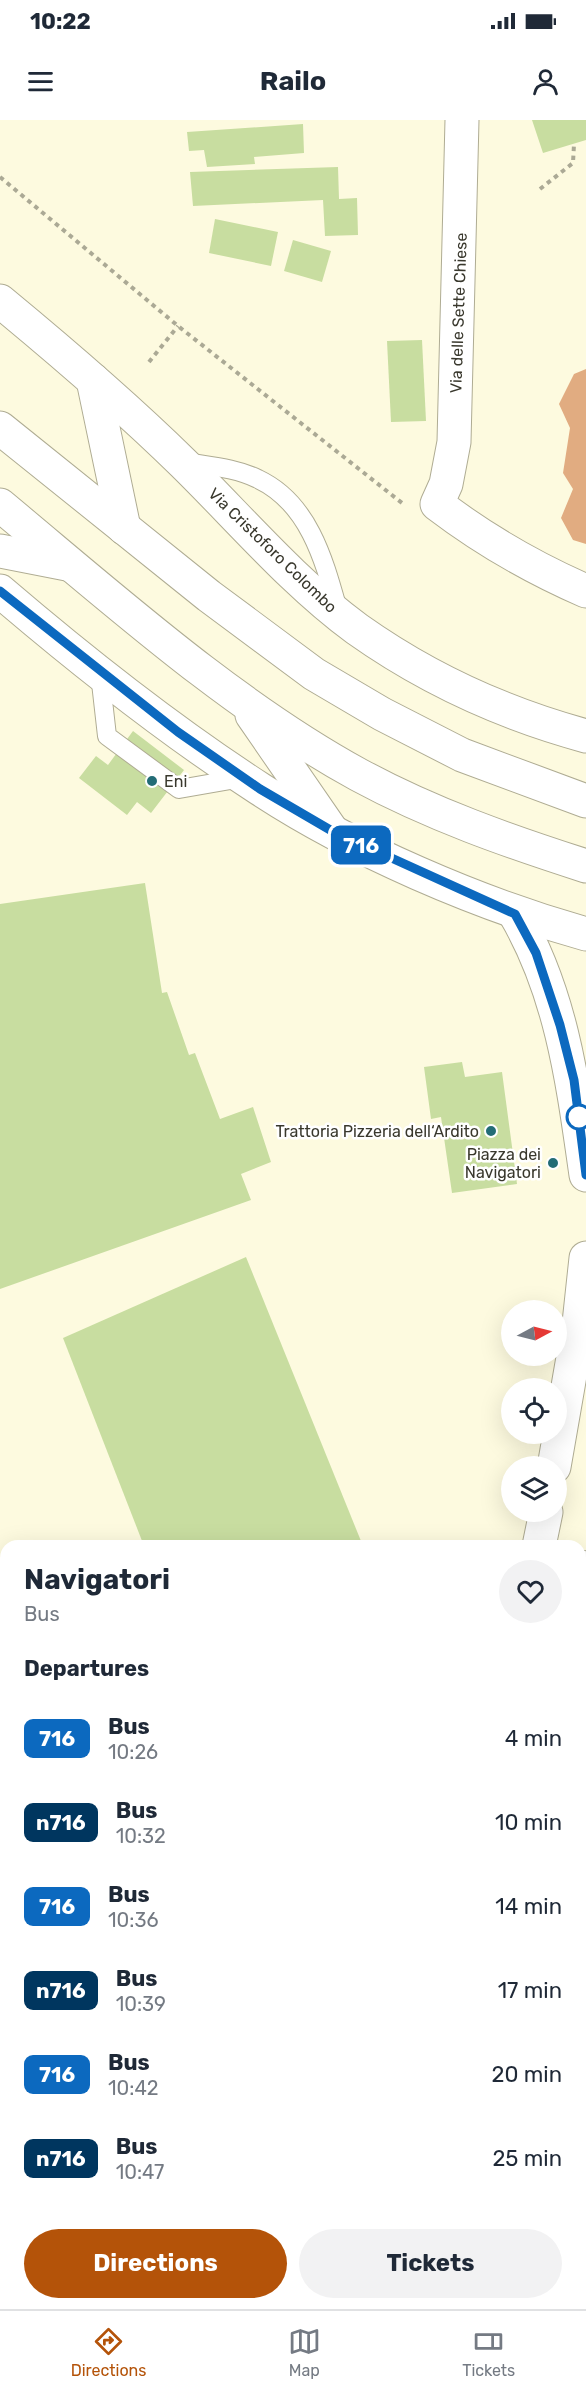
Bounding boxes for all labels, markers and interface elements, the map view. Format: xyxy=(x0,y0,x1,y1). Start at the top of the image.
text: 10:22 xyxy=(30,8,91,35)
icon: menu xyxy=(24,65,57,98)
text: Railo xyxy=(260,65,326,97)
icon: person xyxy=(529,65,562,98)
street label: Via delle Sette Chiese xyxy=(446,232,471,394)
street label: Via Cristoforo Colombo xyxy=(204,484,341,617)
place label: Eni xyxy=(164,772,187,791)
marker: Eni xyxy=(145,774,159,788)
line badge: 716 xyxy=(326,826,395,864)
text: 716 xyxy=(343,833,379,858)
unlabelled marker xyxy=(566,1104,586,1130)
place label: Trattoria Pizzeria dell‘Ardito xyxy=(276,1122,479,1141)
marker: Trattoria Pizzeria dell‘Ardito xyxy=(484,1124,498,1138)
place label: Piazza dei Navigatori xyxy=(465,1145,541,1182)
marker: Piazza dei Navigatori xyxy=(546,1156,560,1170)
north arrow xyxy=(501,1300,567,1366)
map controls xyxy=(501,1300,567,1522)
button: locate xyxy=(501,1378,567,1444)
button: layers xyxy=(501,1456,567,1522)
button: heart xyxy=(499,1560,562,1623)
text: Navigatori xyxy=(24,1563,170,1596)
text: Bus xyxy=(24,1602,60,1626)
text: Departures xyxy=(24,1655,149,1682)
text: Bus xyxy=(108,1713,150,1740)
text: 4 min xyxy=(505,1725,562,1752)
text: 716 xyxy=(39,1726,75,1751)
text: 10:26 xyxy=(108,1740,158,1764)
text: Bus xyxy=(116,1797,157,1824)
text: 10 min xyxy=(495,1809,562,1836)
text: n716 xyxy=(36,1810,86,1835)
text: 10:32 xyxy=(116,1824,166,1848)
text: Bus xyxy=(108,1881,150,1908)
text: 14 min xyxy=(495,1893,562,1920)
text: 716 xyxy=(39,1894,75,1919)
text: 10:36 xyxy=(108,1908,158,1932)
text: Bus xyxy=(116,1965,157,1992)
text: 17 min xyxy=(498,1977,562,2004)
text: n716 xyxy=(36,1978,86,2003)
text: 10:39 xyxy=(116,1992,166,2016)
text: Bus xyxy=(108,2049,150,2076)
text: 20 min xyxy=(492,2061,562,2088)
text: 716 xyxy=(39,2062,75,2087)
text: 10:42 xyxy=(108,2076,159,2100)
text: Bus xyxy=(116,2133,157,2160)
text: 25 min xyxy=(492,2145,562,2172)
text: n716 xyxy=(36,2146,86,2171)
text: 10:47 xyxy=(116,2160,164,2184)
button: Directions xyxy=(24,2229,287,2298)
button: Tickets xyxy=(299,2229,562,2298)
tab: Directions xyxy=(71,2325,146,2380)
tab: Map xyxy=(288,2325,321,2380)
tab: Tickets xyxy=(462,2325,515,2380)

